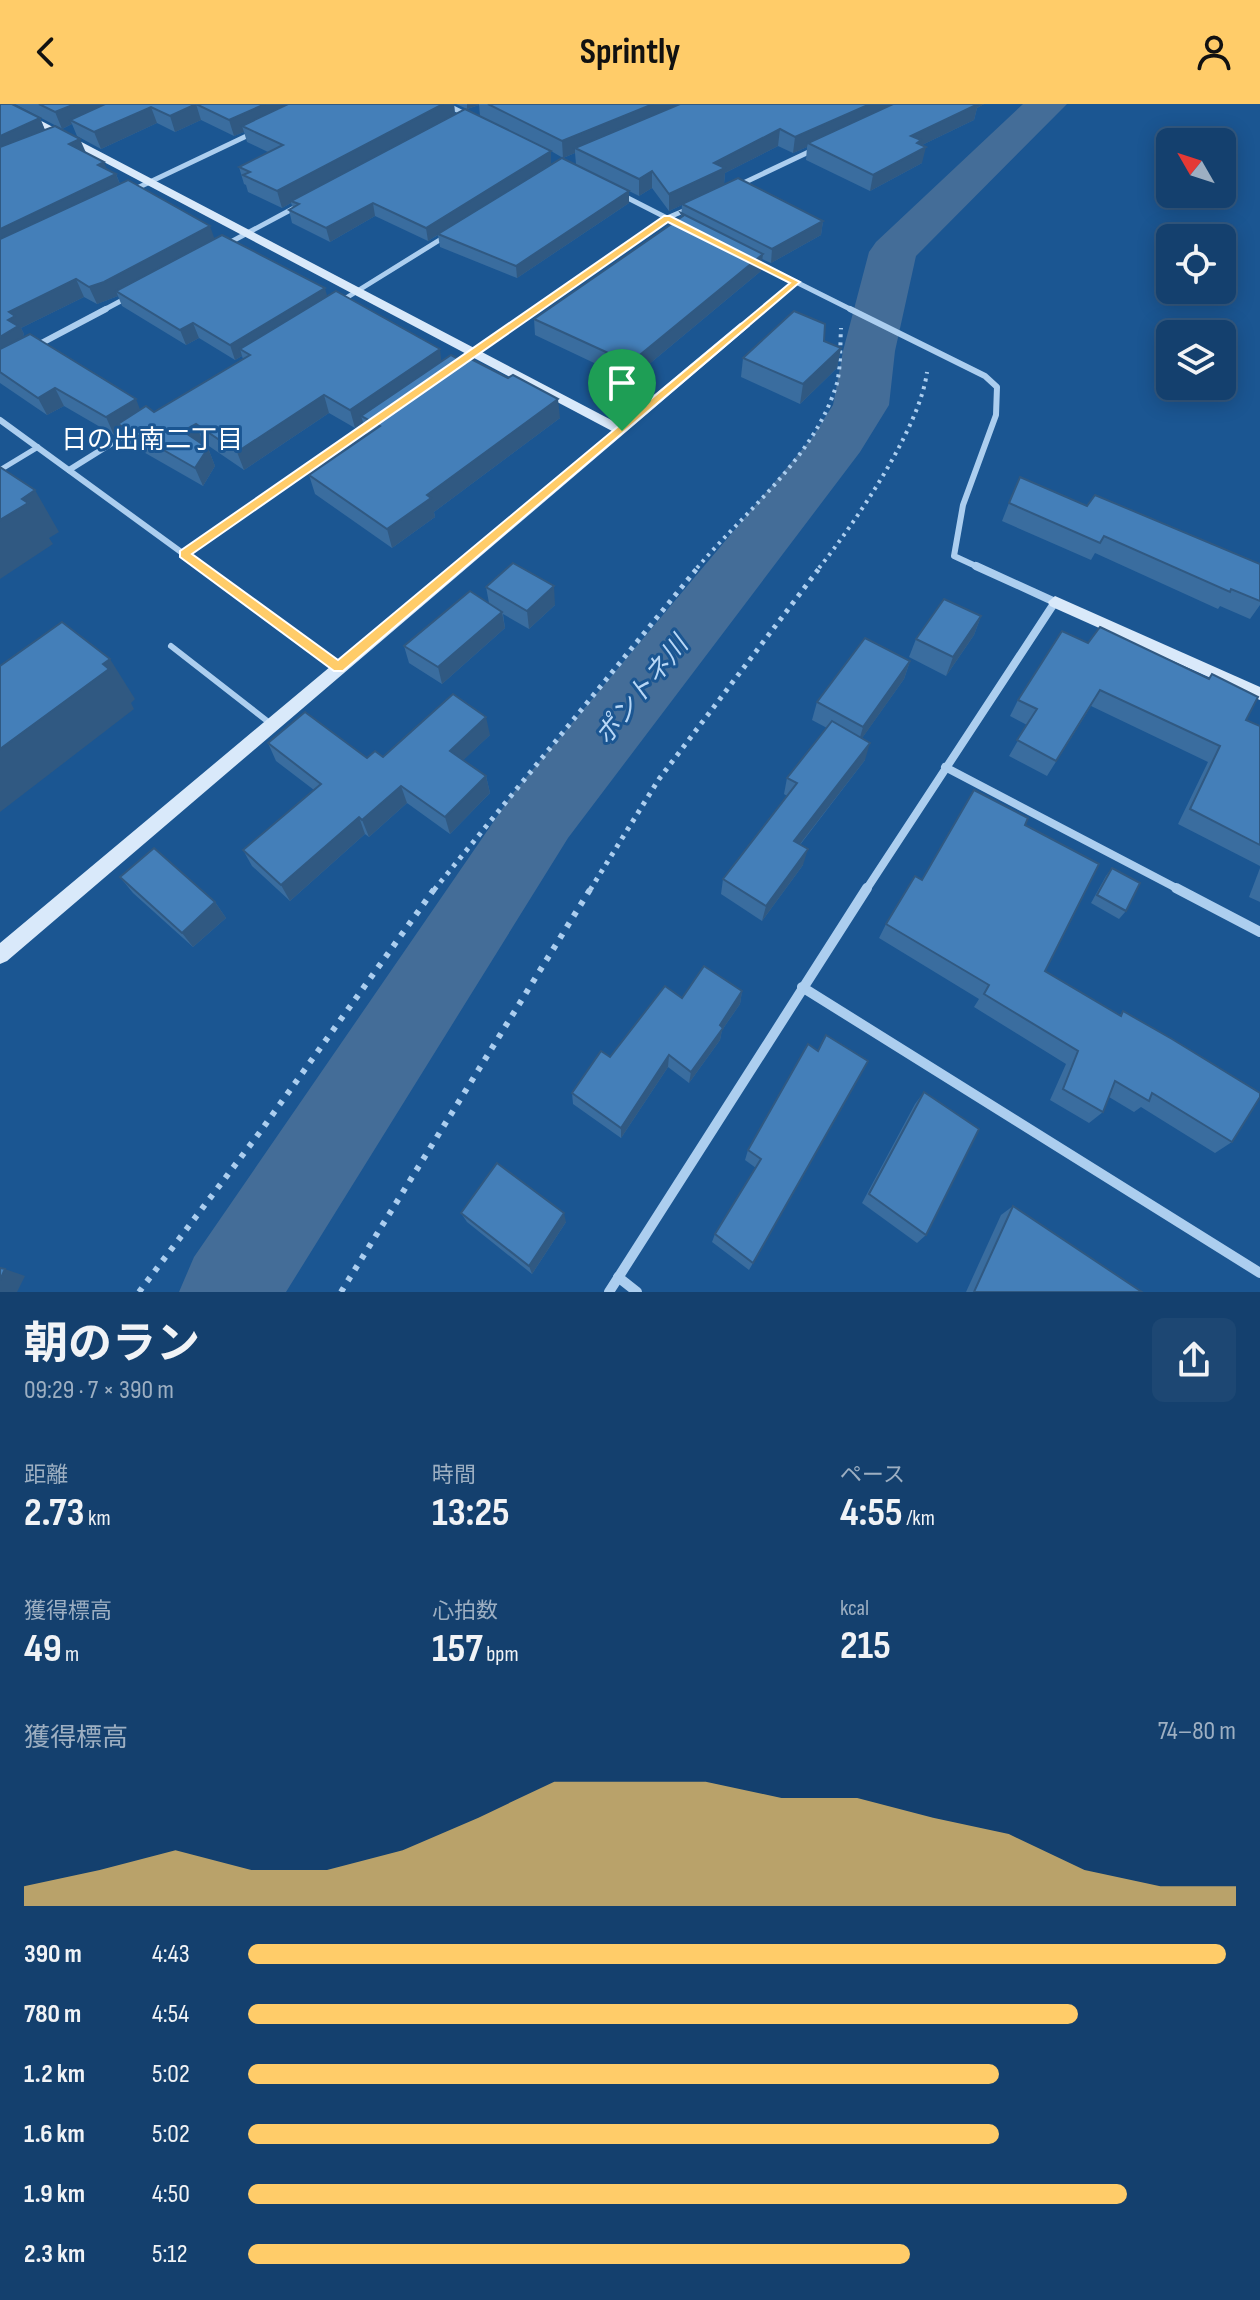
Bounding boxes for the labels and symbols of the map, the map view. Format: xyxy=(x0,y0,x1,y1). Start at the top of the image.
north arrow xyxy=(1156,128,1236,208)
pin xyxy=(588,349,656,431)
district label: 日の出南二丁目 xyxy=(61,425,243,456)
water label: ポントネ川 xyxy=(589,628,697,751)

